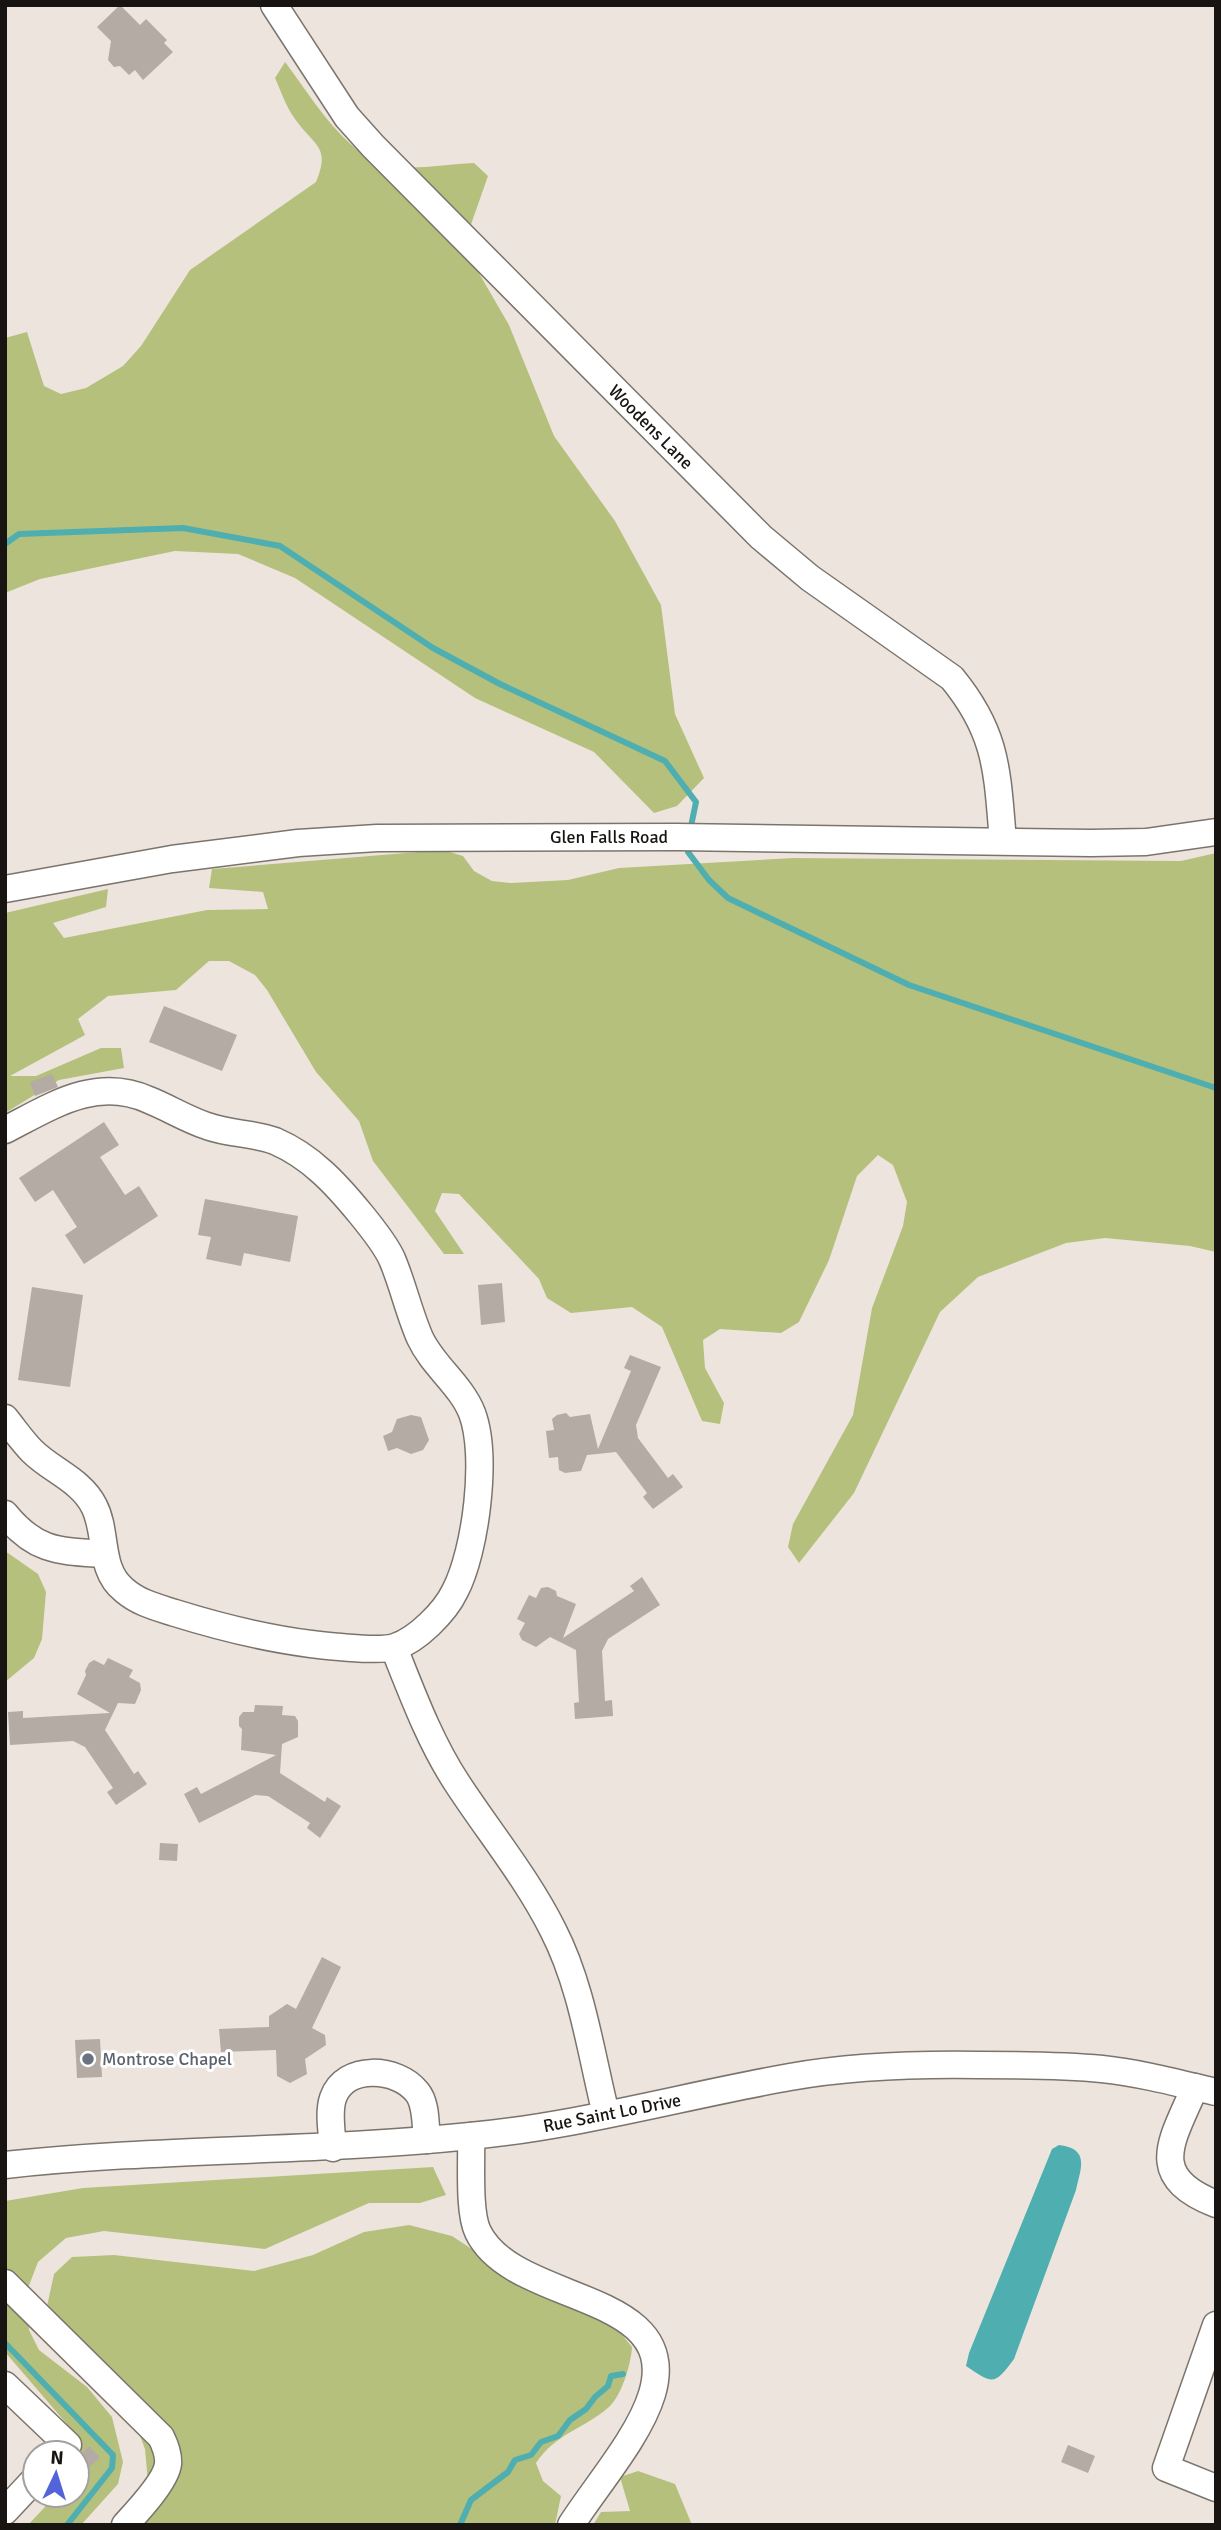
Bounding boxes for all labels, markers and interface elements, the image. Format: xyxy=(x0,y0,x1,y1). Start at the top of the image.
street label: Woodens Lane xyxy=(604,380,698,474)
street label: Glen Falls Road xyxy=(550,826,668,848)
place label: Montrose Chapel xyxy=(102,2048,232,2070)
marker: Montrose Chapel xyxy=(80,2051,96,2067)
street label: Rue Saint Lo Drive xyxy=(541,2089,683,2137)
north arrow xyxy=(21,2439,91,2509)
text: N xyxy=(50,2446,65,2470)

